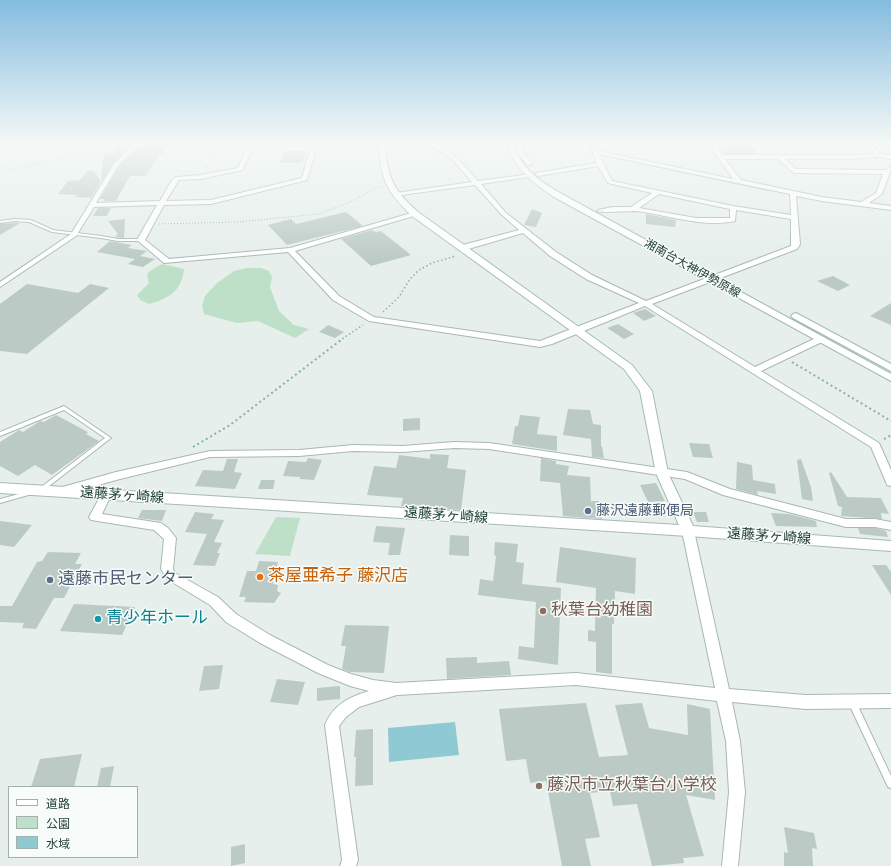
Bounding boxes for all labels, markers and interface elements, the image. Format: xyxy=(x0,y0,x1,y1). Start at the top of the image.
street label: 湘南台大神伊勢原線 xyxy=(641,237,743,301)
street label: 遠藤茅ヶ崎線 xyxy=(80,485,164,507)
place label: 藤沢遠藤郵便局 xyxy=(596,503,694,519)
street label: 遠藤茅ヶ崎線 xyxy=(404,505,488,527)
marker: 藤沢遠藤郵便局 xyxy=(583,506,593,516)
street label: 遠藤茅ヶ崎線 xyxy=(727,526,811,548)
place label: 茶屋亜希子 藤沢店 xyxy=(268,567,408,587)
place label: 遠藤市民センター xyxy=(58,570,194,590)
marker: 茶屋亜希子 藤沢店 xyxy=(255,572,265,582)
marker: 遠藤市民センター xyxy=(45,575,55,585)
place label: 秋葉台幼稚園 xyxy=(551,601,653,621)
marker: 秋葉台幼稚園 xyxy=(538,606,548,616)
place label: 青少年ホール xyxy=(106,609,208,629)
marker: 青少年ホール xyxy=(93,614,103,624)
place label: 藤沢市立秋葉台小学校 xyxy=(547,776,717,796)
marker: 藤沢市立秋葉台小学校 xyxy=(534,781,544,791)
legend xyxy=(8,786,138,858)
text: 道路 xyxy=(46,797,70,811)
text: 公園 xyxy=(46,817,70,831)
text: 水域 xyxy=(46,837,70,851)

